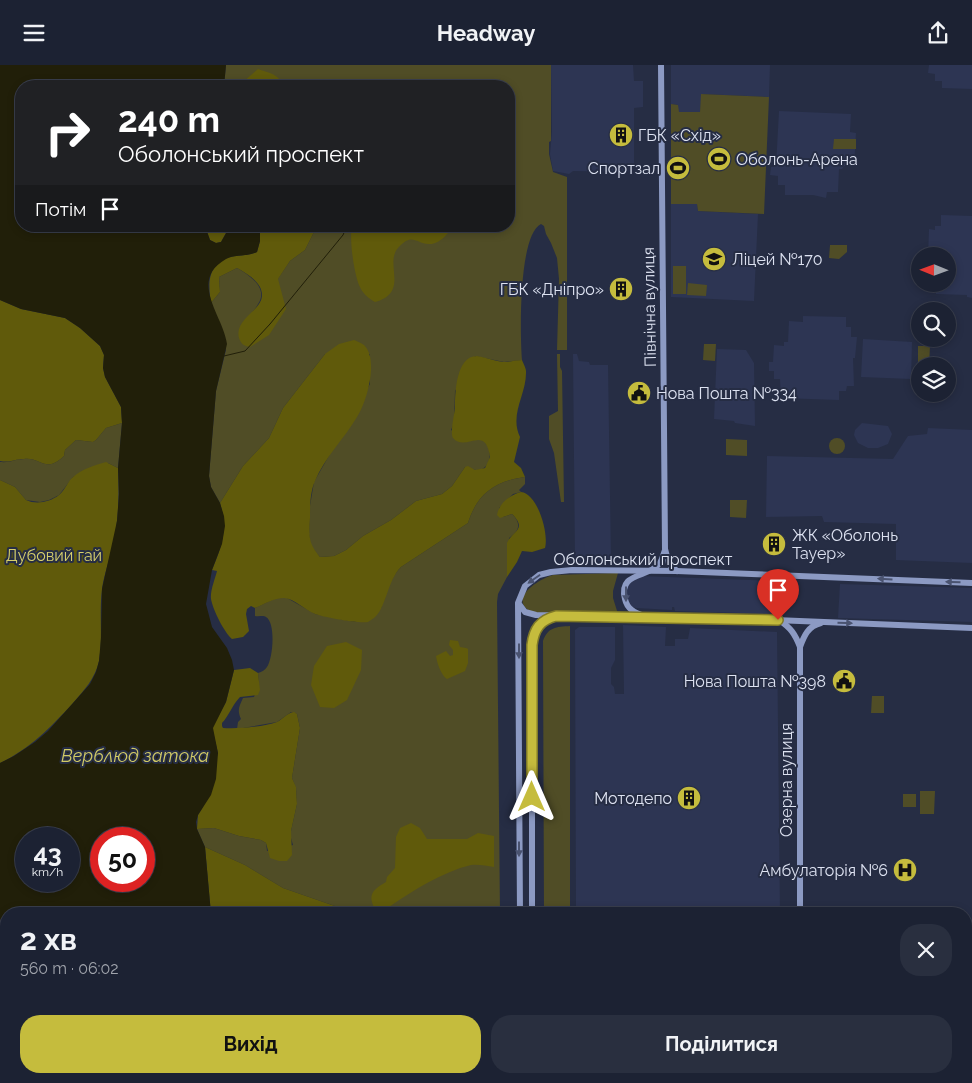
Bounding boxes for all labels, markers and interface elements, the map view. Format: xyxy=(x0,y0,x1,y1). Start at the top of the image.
icon: menu xyxy=(20,19,48,47)
icon: share xyxy=(924,19,952,47)
text: Headway xyxy=(437,20,535,46)
text: 240 m xyxy=(118,99,220,140)
icon: right xyxy=(35,100,100,165)
building icon: ГБК «Схід» xyxy=(608,122,634,148)
place label: ГБК «Схід» xyxy=(638,126,721,145)
text: Оболонський проспект xyxy=(118,141,364,167)
sports icon: Оболонь-Арена xyxy=(706,146,732,172)
place label: Оболонь-Арена xyxy=(736,150,858,169)
sports icon: Спортзал xyxy=(665,155,691,181)
place label: Спортзал xyxy=(588,159,660,178)
icon: arrive xyxy=(96,195,124,223)
text: Потім xyxy=(35,198,86,220)
school or university icon: Ліцей №170 xyxy=(701,246,727,272)
street label: Північна вулиця xyxy=(639,247,660,367)
north arrow xyxy=(911,247,956,293)
map controls xyxy=(911,247,956,402)
place label: Ліцей №170 xyxy=(732,250,823,269)
building icon: ГБК «Дніпро» xyxy=(608,276,634,302)
place label: ГБК «Дніпро» xyxy=(500,280,604,299)
button: search xyxy=(911,302,956,347)
button: layers xyxy=(911,357,956,402)
public building icon: Нова Пошта №334 xyxy=(626,380,652,406)
place label: Нова Пошта №334 xyxy=(656,384,797,403)
place label: ЖК «Оболонь Тауер» xyxy=(792,526,898,563)
building icon: ЖК «Оболонь Тауер» xyxy=(761,531,787,557)
park label: Дубовий гай xyxy=(6,546,102,565)
street label: Оболонський проспект xyxy=(554,550,733,569)
pin xyxy=(757,569,799,620)
one-way arrow xyxy=(527,574,541,584)
one-way arrow xyxy=(877,575,893,583)
icon: arrive xyxy=(764,576,792,604)
one-way arrow xyxy=(945,578,961,586)
one-way arrow xyxy=(622,586,630,602)
one-way arrow xyxy=(837,619,853,627)
one-way arrow xyxy=(515,644,523,660)
public building icon: Нова Пошта №398 xyxy=(831,668,857,694)
place label: Нова Пошта №398 xyxy=(684,672,826,691)
street label: Озерна вулиця xyxy=(777,723,796,837)
water label: Верблюд затока xyxy=(61,745,209,766)
position arrow xyxy=(505,770,557,822)
building icon: Мотодепо xyxy=(676,785,702,811)
place label: Мотодепо xyxy=(594,789,672,808)
speed limit sign: 50 xyxy=(90,827,155,892)
text: 43 xyxy=(33,838,62,868)
one-way arrow xyxy=(515,841,523,857)
hospital icon: Амбулаторія №6 xyxy=(892,857,918,883)
place label: Амбулаторія №6 xyxy=(759,861,888,880)
text: km/h xyxy=(32,865,63,879)
text: 2 хв xyxy=(20,922,77,957)
button: close xyxy=(900,924,952,976)
text: 560 m · 06:02 xyxy=(20,959,119,978)
button: Вихід xyxy=(20,1015,481,1073)
button: Поділитися xyxy=(491,1015,952,1073)

